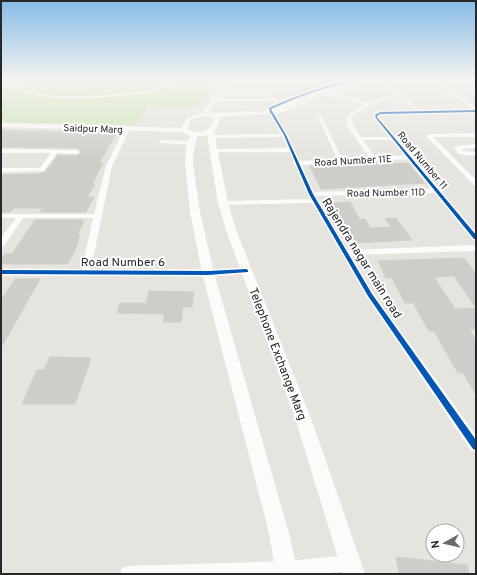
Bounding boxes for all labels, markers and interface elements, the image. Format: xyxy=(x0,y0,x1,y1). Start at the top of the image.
street label: Saidpur Marg xyxy=(63,122,123,137)
street label: Road Number 11 xyxy=(394,129,450,193)
street label: Road Number 11E xyxy=(314,153,392,170)
street label: Road Number 11D xyxy=(347,186,426,201)
street label: Rajendra nagar main road xyxy=(318,195,405,322)
street label: Road Number 6 xyxy=(81,255,165,271)
street label: Telephone Exchange Marg xyxy=(244,286,310,423)
north arrow xyxy=(425,523,465,563)
text: N xyxy=(429,539,444,549)

